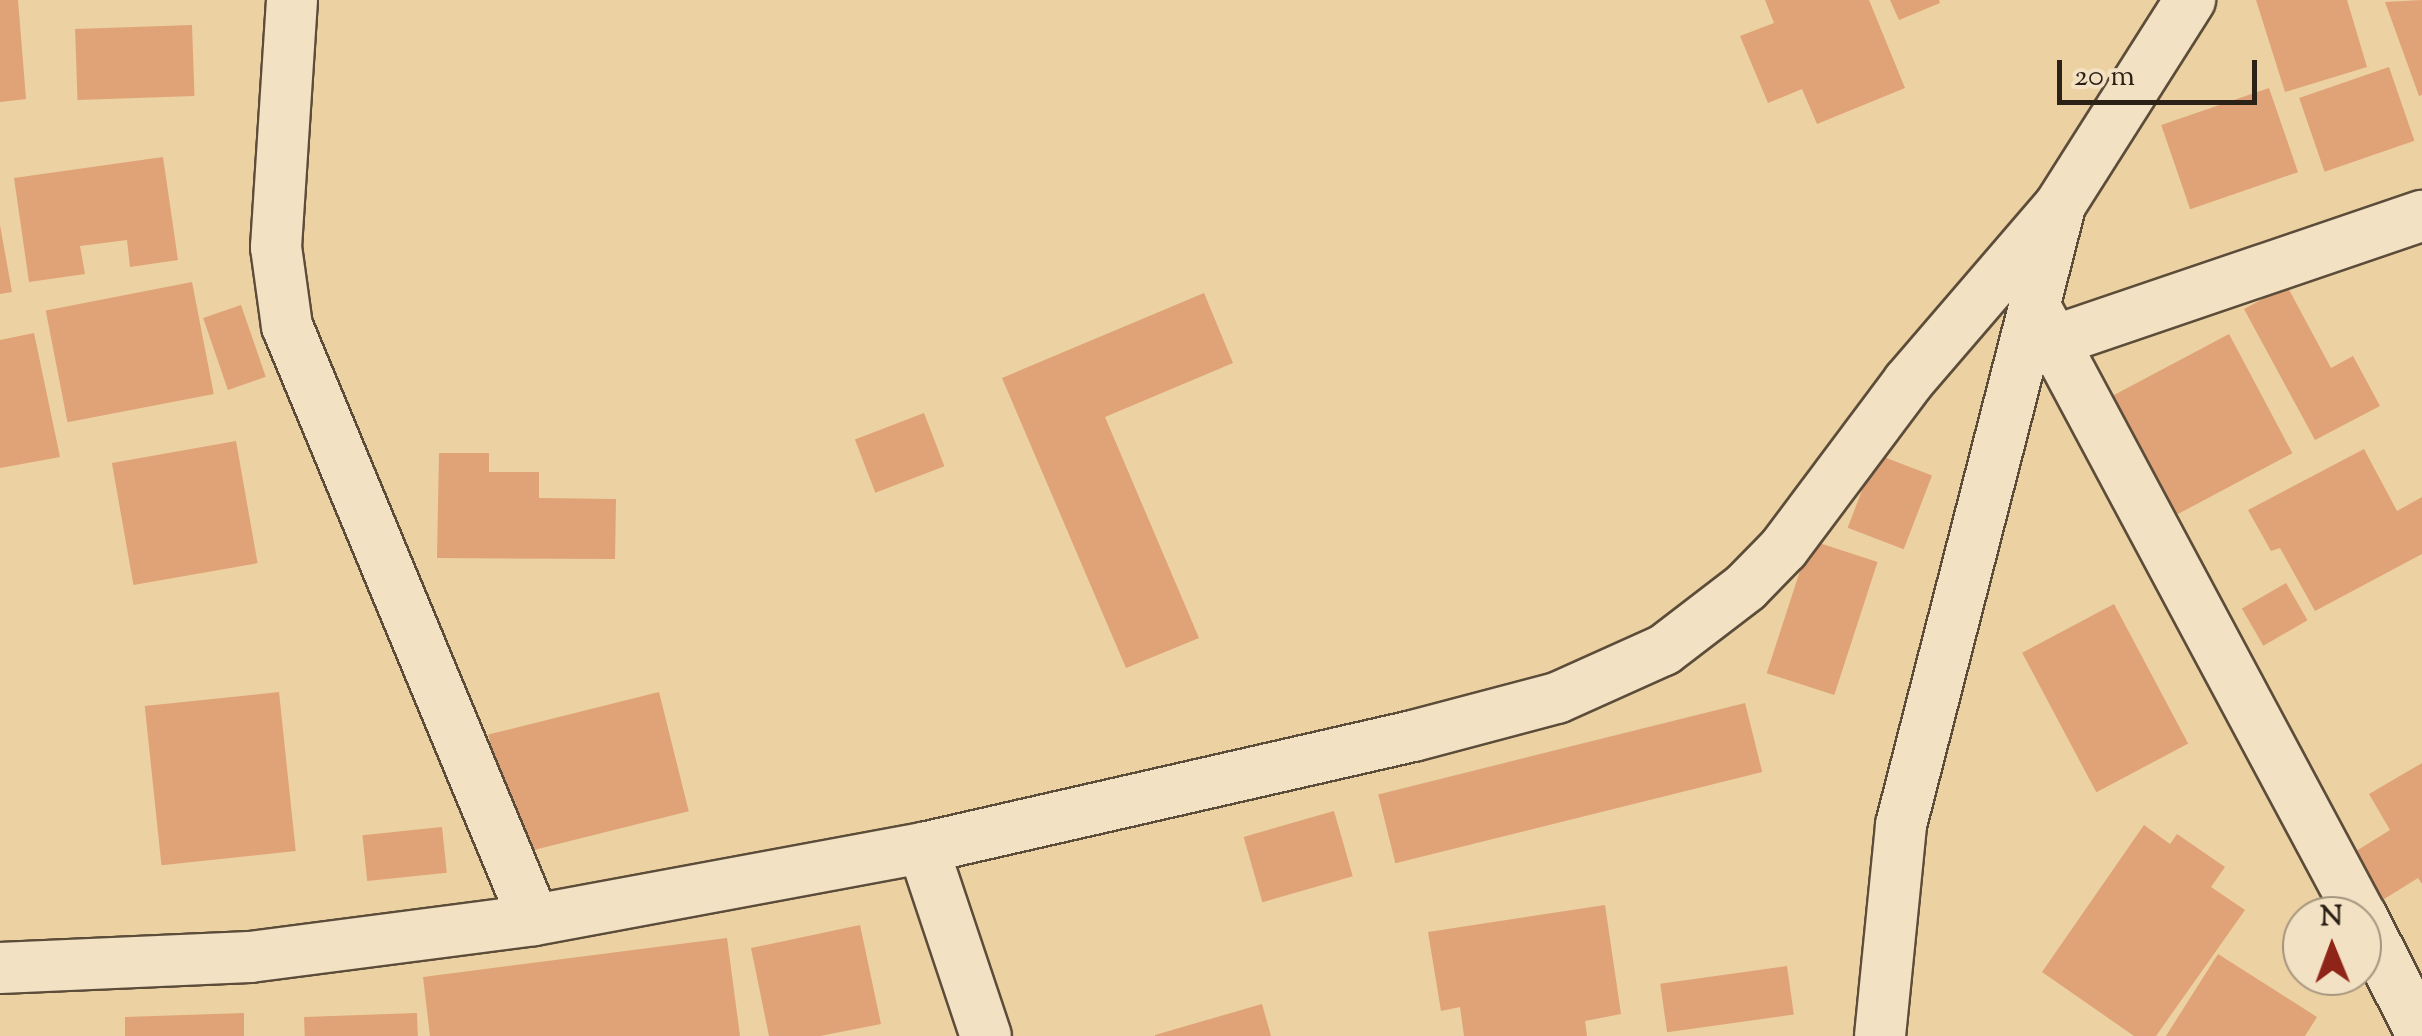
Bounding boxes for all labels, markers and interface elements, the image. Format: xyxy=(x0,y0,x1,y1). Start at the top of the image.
scale bar xyxy=(2062,40,2262,102)
text: 20 m xyxy=(2074,56,2135,99)
north arrow xyxy=(2282,896,2382,996)
text: N xyxy=(2320,898,2343,938)

